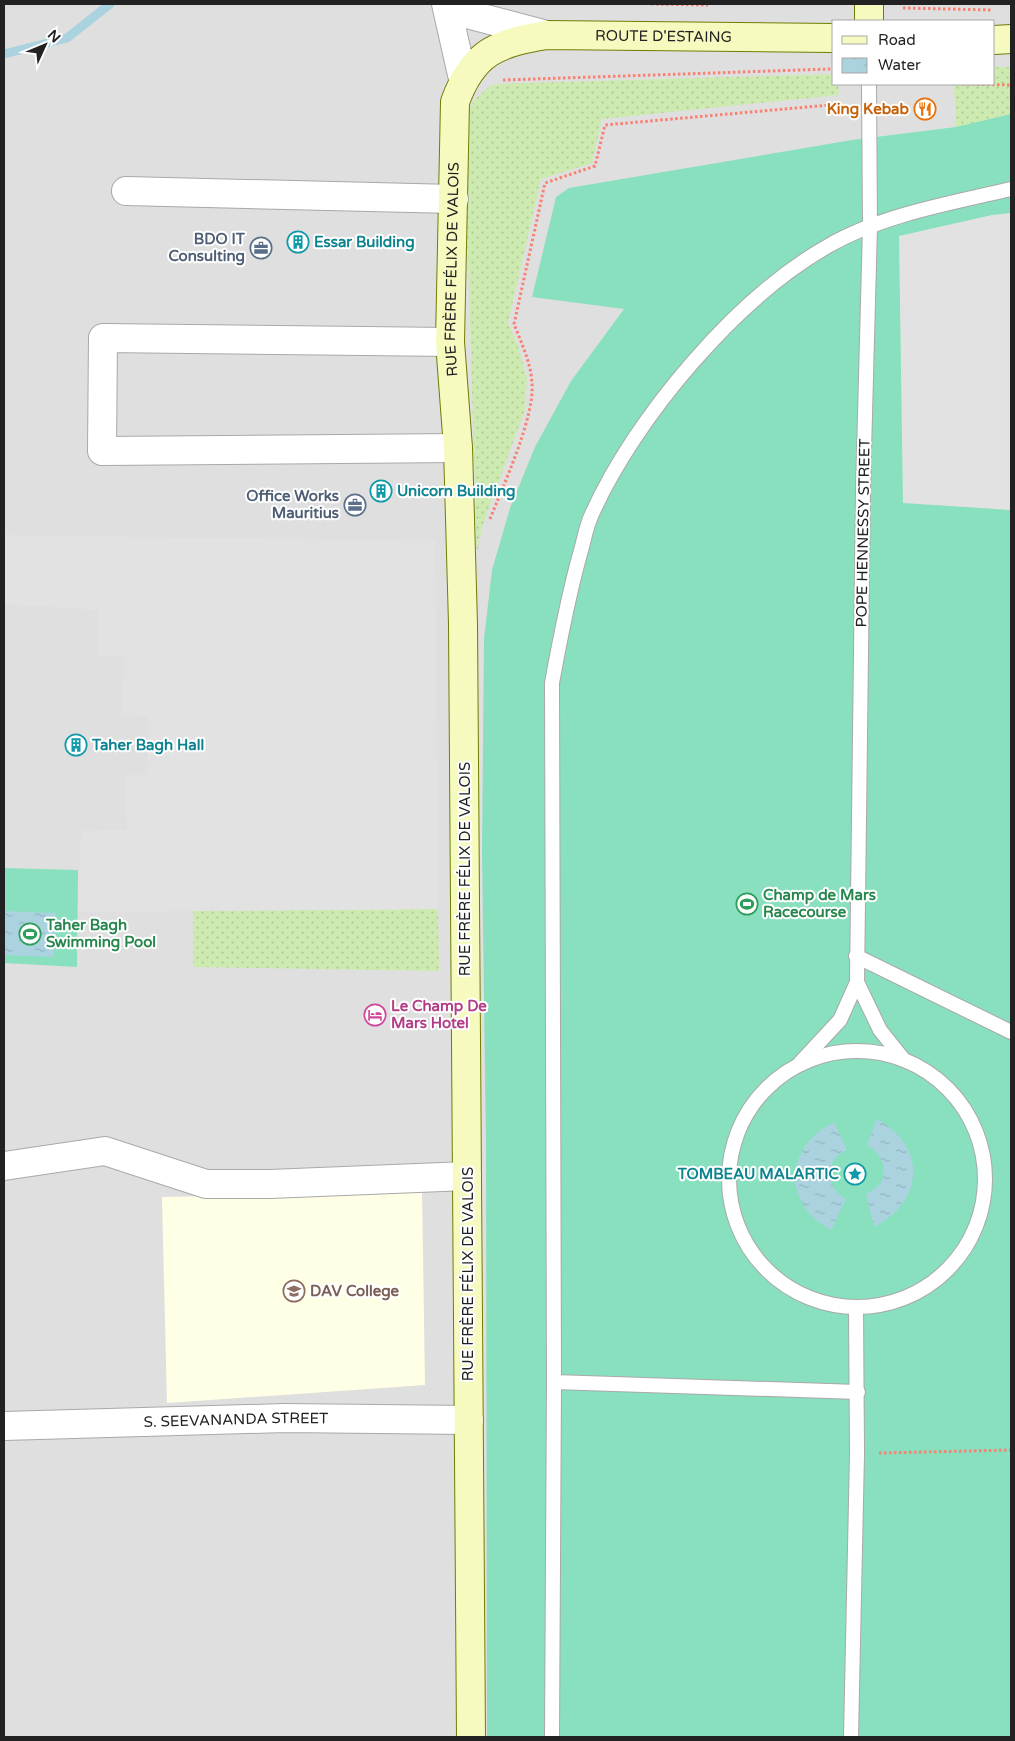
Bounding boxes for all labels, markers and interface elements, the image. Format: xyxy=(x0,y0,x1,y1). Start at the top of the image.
north arrow xyxy=(20,20,70,70)
legend xyxy=(832,20,995,85)
text: N xyxy=(44,26,64,46)
street label: ROUTE D'ESTAING xyxy=(595,27,732,46)
text: Road xyxy=(878,31,916,49)
text: Water xyxy=(878,56,921,74)
restaurant icon: King Kebab xyxy=(913,97,937,121)
place label: King Kebab xyxy=(827,100,910,119)
street label: RUE FRÈRE FÉLIX DE VALOIS xyxy=(441,162,463,377)
place label: BDO IT Consulting xyxy=(168,230,246,266)
building icon: Essar Building xyxy=(286,230,310,254)
place label: Essar Building xyxy=(314,233,415,252)
office icon: BDO IT Consulting xyxy=(249,236,273,260)
street label: POPE HENNESSY STREET xyxy=(852,438,874,628)
building icon: Unicorn Building xyxy=(369,479,393,503)
place label: Unicorn Building xyxy=(397,482,516,501)
place label: Office Works Mauritius xyxy=(246,487,339,522)
office icon: Office Works Mauritius xyxy=(343,493,367,517)
building icon: Taher Bagh Hall xyxy=(64,733,88,757)
place label: Taher Bagh Hall xyxy=(91,736,204,755)
street label: RUE FRÈRE FÉLIX DE VALOIS xyxy=(456,762,474,976)
place label: Champ de Mars Racecourse xyxy=(763,886,876,921)
sports icon: Champ de Mars Racecourse xyxy=(735,892,759,916)
place label: Taher Bagh Swimming Pool xyxy=(45,916,156,952)
sports icon: Taher Bagh Swimming Pool xyxy=(18,922,42,946)
place label: Le Champ De Mars Hotel xyxy=(391,997,487,1032)
hotel icon: Le Champ De Mars Hotel xyxy=(363,1003,387,1027)
place icon: TOMBEAU MALARTIC xyxy=(843,1162,867,1186)
place label: TOMBEAU MALARTIC xyxy=(677,1165,840,1183)
street label: RUE FRÈRE FÉLIX DE VALOIS xyxy=(459,1167,477,1381)
school or university icon: DAV College xyxy=(282,1279,306,1303)
place label: DAV College xyxy=(310,1282,400,1301)
street label: S. SEEVANANDA STREET xyxy=(143,1409,328,1431)

